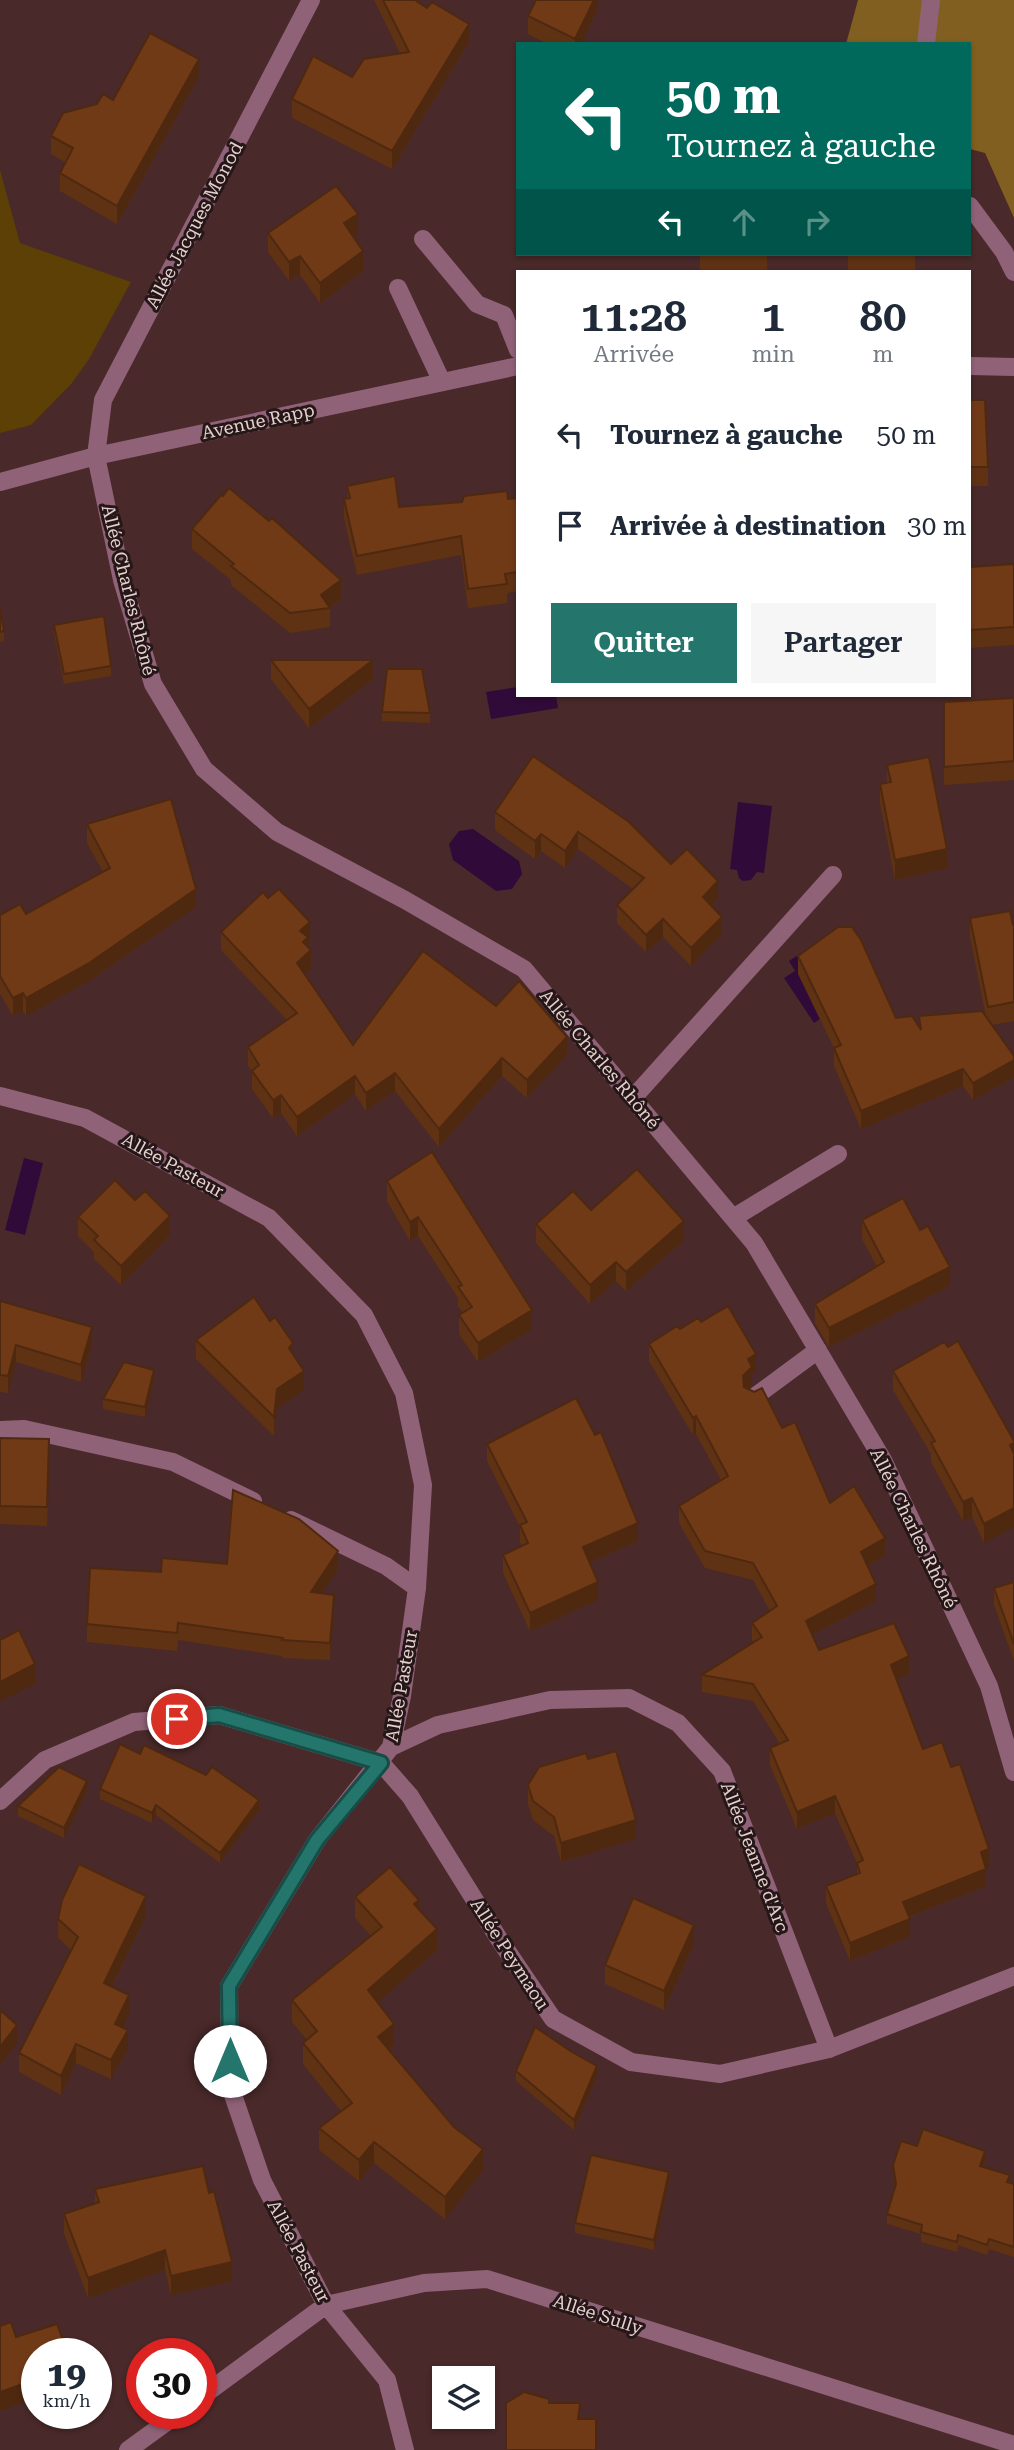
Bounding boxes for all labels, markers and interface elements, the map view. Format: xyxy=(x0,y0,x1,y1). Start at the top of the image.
text: 50 m xyxy=(666,68,781,125)
icon: left xyxy=(551,70,642,161)
text: Tournez à gauche xyxy=(666,127,936,165)
street label: Allée Jacques Monod xyxy=(141,138,247,312)
icon: left xyxy=(652,203,690,241)
icon: ahead xyxy=(725,203,763,241)
icon: right xyxy=(798,203,836,241)
text: 11:28 xyxy=(581,292,687,341)
text: 1 xyxy=(761,292,785,341)
text: 80 xyxy=(859,292,906,341)
text: Arrivée xyxy=(594,341,674,368)
text: min xyxy=(752,341,795,368)
text: m xyxy=(872,341,893,368)
street label: Avenue Rapp xyxy=(200,399,316,443)
icon: left xyxy=(551,416,589,454)
text: Tournez à gauche xyxy=(610,420,843,450)
text: 50 m xyxy=(877,420,936,450)
street label: Allée Charles Rhôné xyxy=(98,502,160,678)
icon: arrive xyxy=(551,507,589,545)
text: Arrivée à destination xyxy=(610,511,886,541)
text: 30 m xyxy=(907,511,967,541)
button: Quitter xyxy=(551,603,737,683)
button: Partager xyxy=(751,603,936,683)
street label: Allée Charles Rhôné xyxy=(536,985,664,1133)
street label: Allée Pasteur xyxy=(119,1128,227,1202)
street label: Allée Charles Rhôné xyxy=(866,1445,962,1611)
street label: Allée Pasteur xyxy=(381,1629,421,1743)
pin xyxy=(147,1689,207,1749)
icon: arrive xyxy=(158,1700,196,1738)
street label: Allée Jeanne d'Arc xyxy=(717,1779,793,1935)
street label: Allée Peymaou xyxy=(466,1895,554,2013)
position arrow xyxy=(193,2024,267,2098)
street label: Allée Pasteur xyxy=(263,2196,335,2306)
street label: Allée Sully xyxy=(551,2290,646,2338)
speed limit sign: 30 xyxy=(126,2338,217,2429)
text: 19 xyxy=(47,2354,86,2395)
map controls xyxy=(432,2366,495,2429)
button: layers xyxy=(432,2366,495,2429)
text: km/h xyxy=(42,2390,91,2411)

